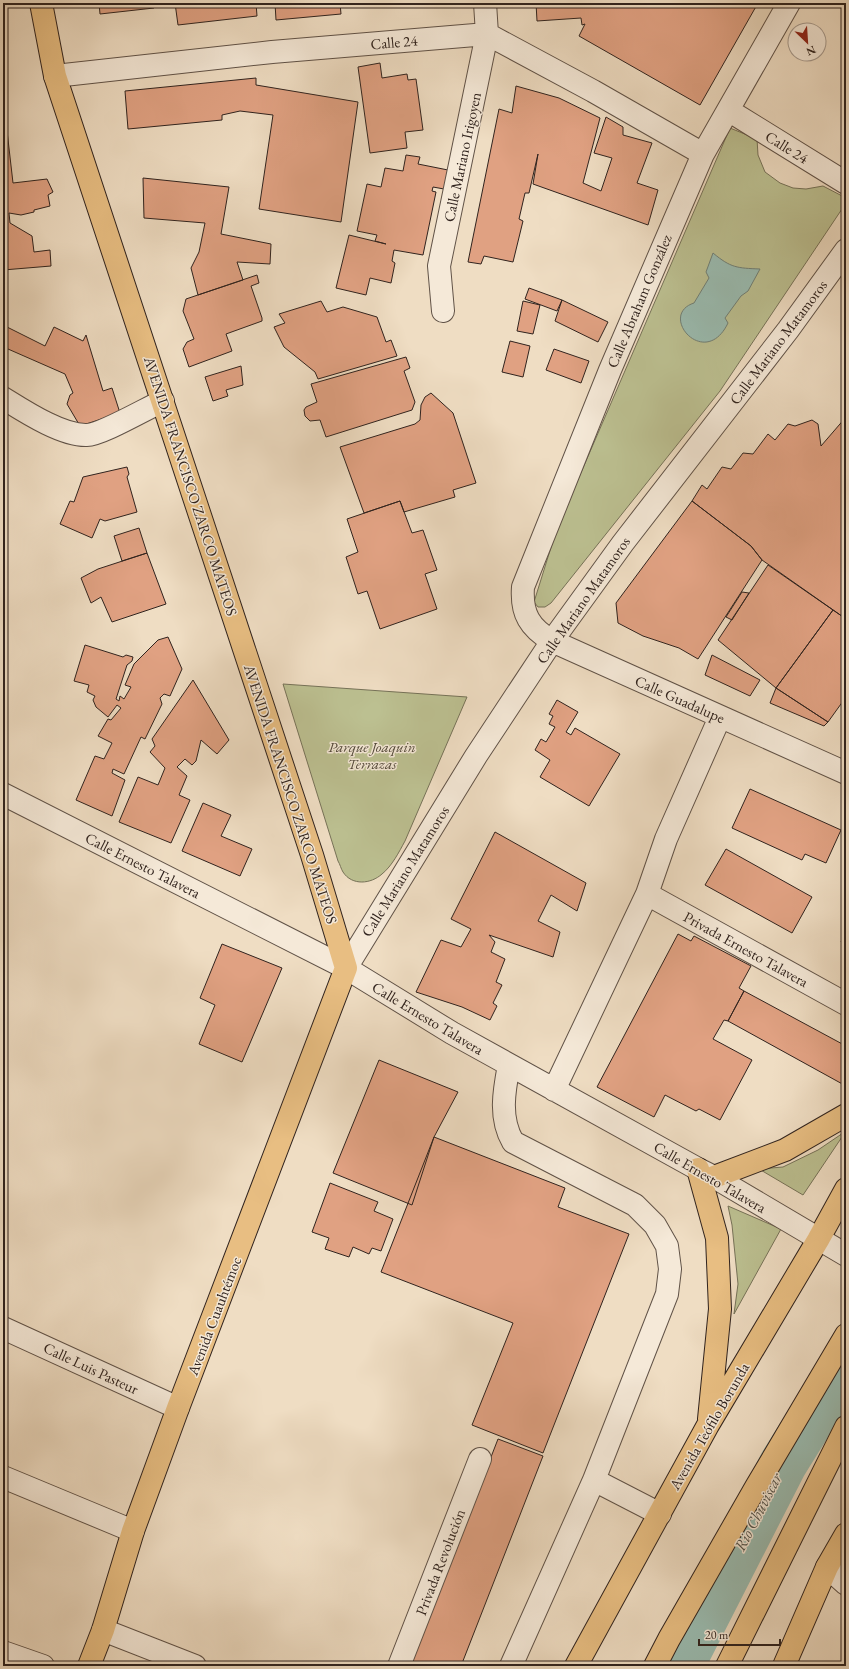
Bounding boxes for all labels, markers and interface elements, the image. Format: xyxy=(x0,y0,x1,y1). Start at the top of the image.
north arrow xyxy=(787,22,827,62)
street label: Calle 24 xyxy=(370,30,419,54)
text: N xyxy=(804,43,818,59)
street label: Calle Mariano Irigoyen xyxy=(439,90,485,224)
street label: Calle 24 xyxy=(762,126,813,168)
street label: Calle Abraham González xyxy=(602,231,676,371)
street label: Calle Mariano Matamoros xyxy=(725,276,831,408)
street label: AVENIDA FRANCISCO ZARCO MATEOS xyxy=(140,353,242,618)
street label: Calle Mariano Matamoros xyxy=(532,533,634,667)
street label: AVENIDA FRANCISCO ZARCO MATEOS xyxy=(240,661,342,926)
street label: Calle Guadalupe xyxy=(632,671,728,727)
park label: Parque Joaquin Terrazas xyxy=(328,737,416,773)
street label: Calle Mariano Matamoros xyxy=(357,802,453,940)
street label: Calle Ernesto Talavera xyxy=(82,828,204,902)
street label: Privada Ernesto Talavera xyxy=(680,907,812,991)
street label: Calle Ernesto Talavera xyxy=(369,977,487,1059)
street label: Calle Ernesto Talavera xyxy=(650,1137,770,1217)
street label: Avenida Cuauhtémoc xyxy=(182,1254,245,1379)
street label: Calle Luis Pasteur xyxy=(40,1338,142,1398)
street label: Avenida Teófilo Borunda xyxy=(664,1359,753,1494)
water label: Rio Chuviscar xyxy=(729,1469,787,1555)
street label: Privada Revolución xyxy=(411,1506,469,1618)
scale bar xyxy=(699,1621,780,1647)
text: 20 m xyxy=(705,1627,729,1643)

